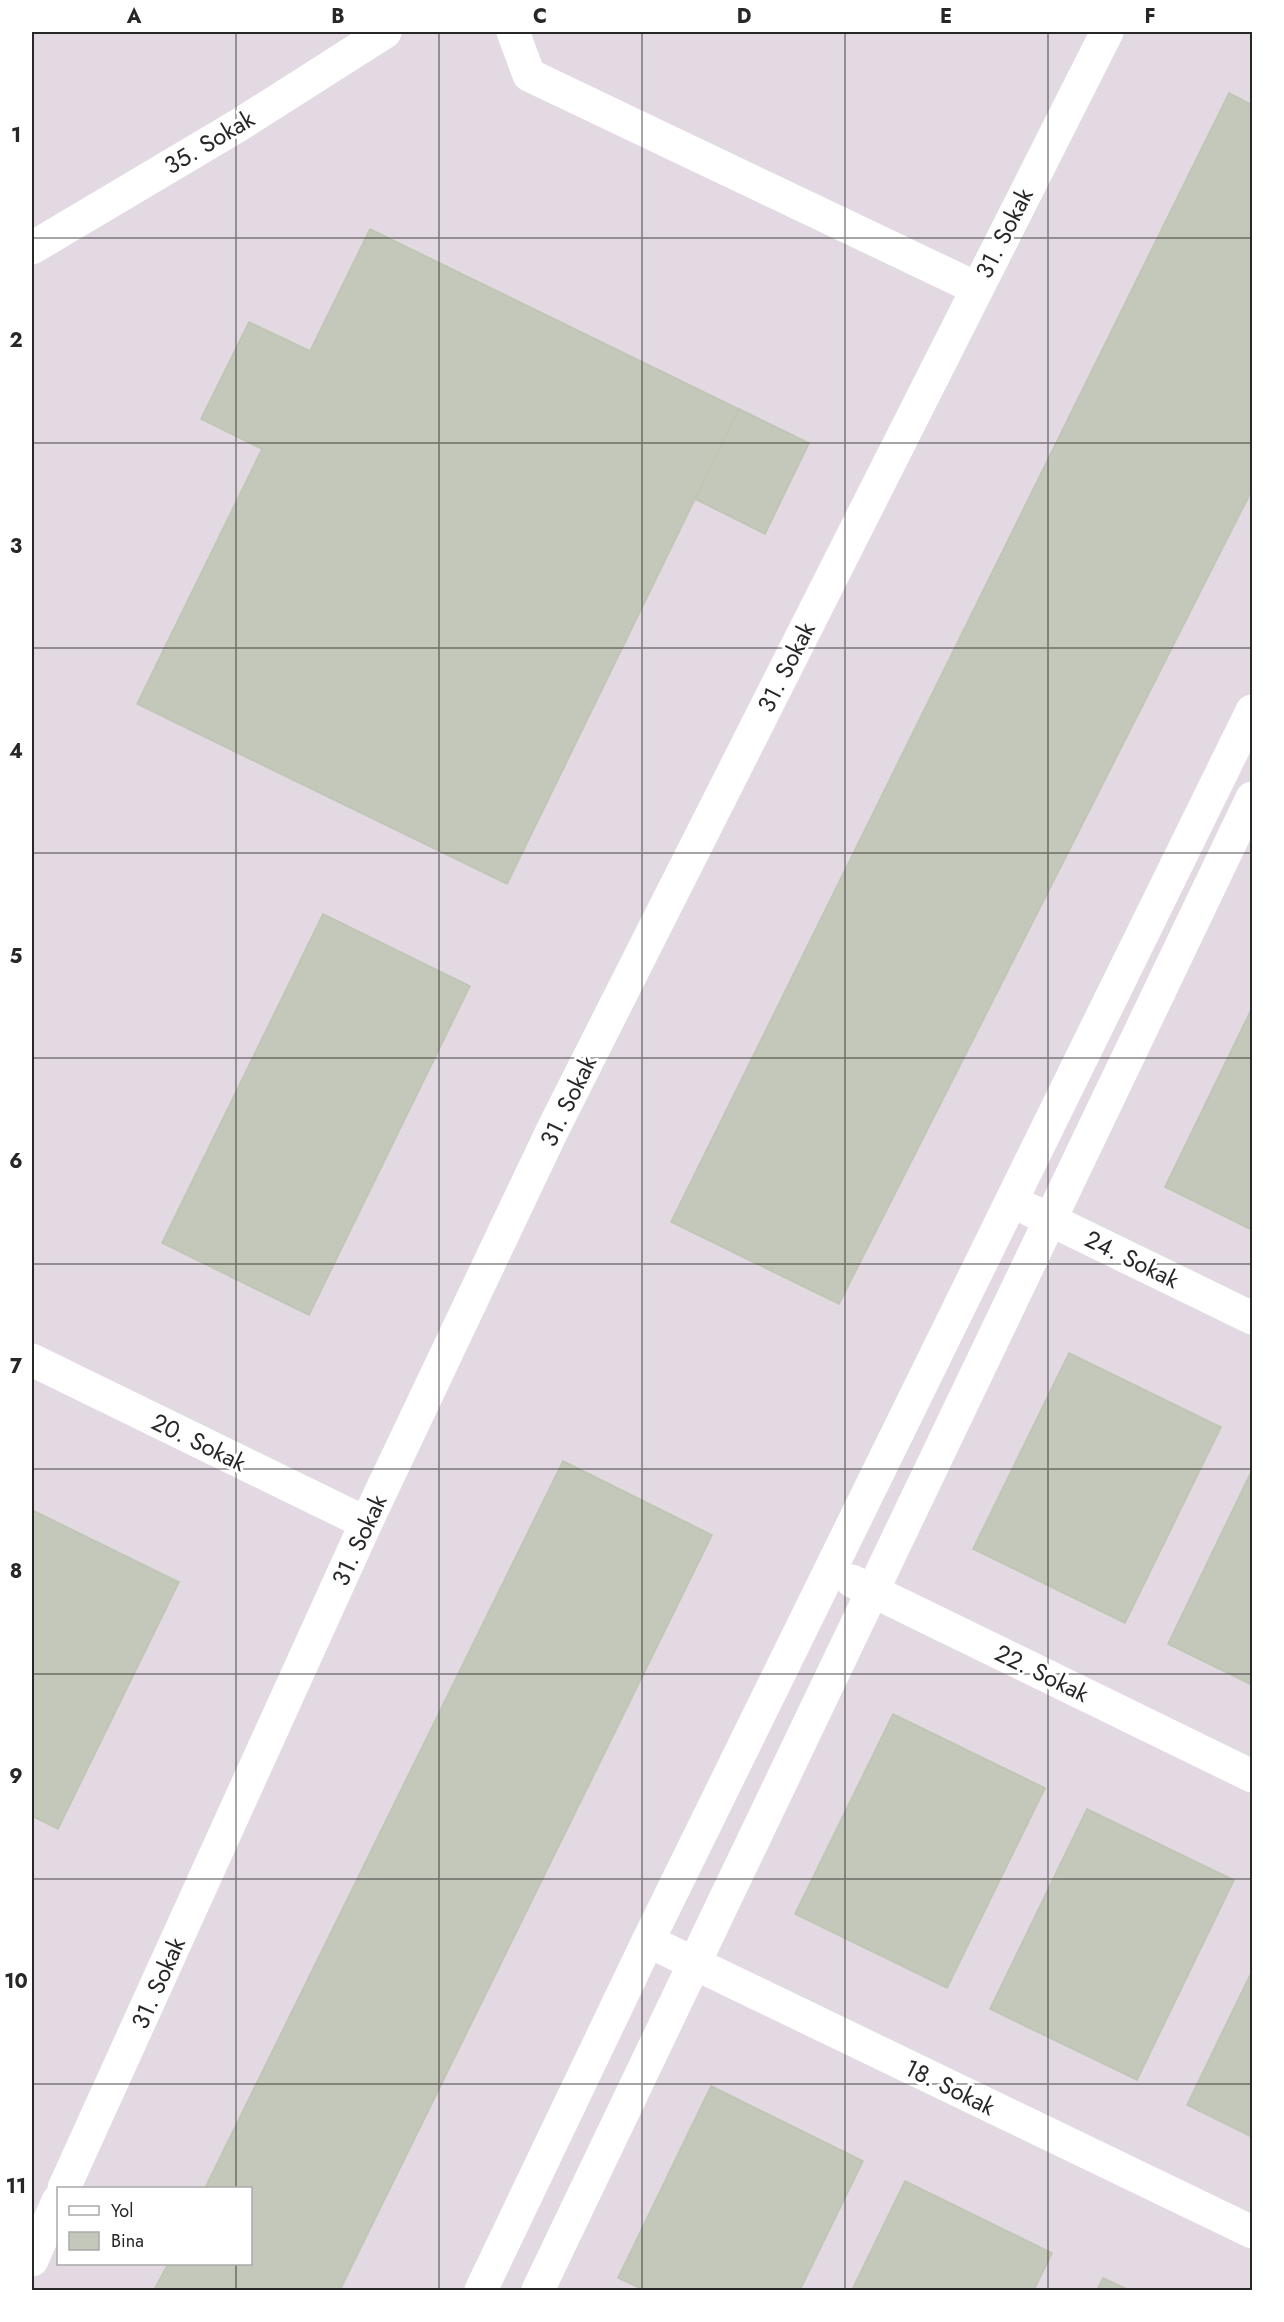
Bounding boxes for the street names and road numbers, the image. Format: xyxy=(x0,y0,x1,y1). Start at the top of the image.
street label: 35. Sokak xyxy=(157,101,261,183)
street label: 31. Sokak xyxy=(966,181,1042,284)
street label: 31. Sokak xyxy=(748,615,824,718)
street label: 31. Sokak xyxy=(531,1049,605,1152)
street label: 24. Sokak xyxy=(1079,1221,1185,1297)
street label: 20. Sokak xyxy=(146,1404,253,1480)
street label: 31. Sokak xyxy=(323,1488,396,1591)
street label: 22. Sokak xyxy=(989,1635,1095,1711)
street label: 31. Sokak xyxy=(122,1931,194,2035)
street label: 18. Sokak xyxy=(899,2050,1002,2124)

